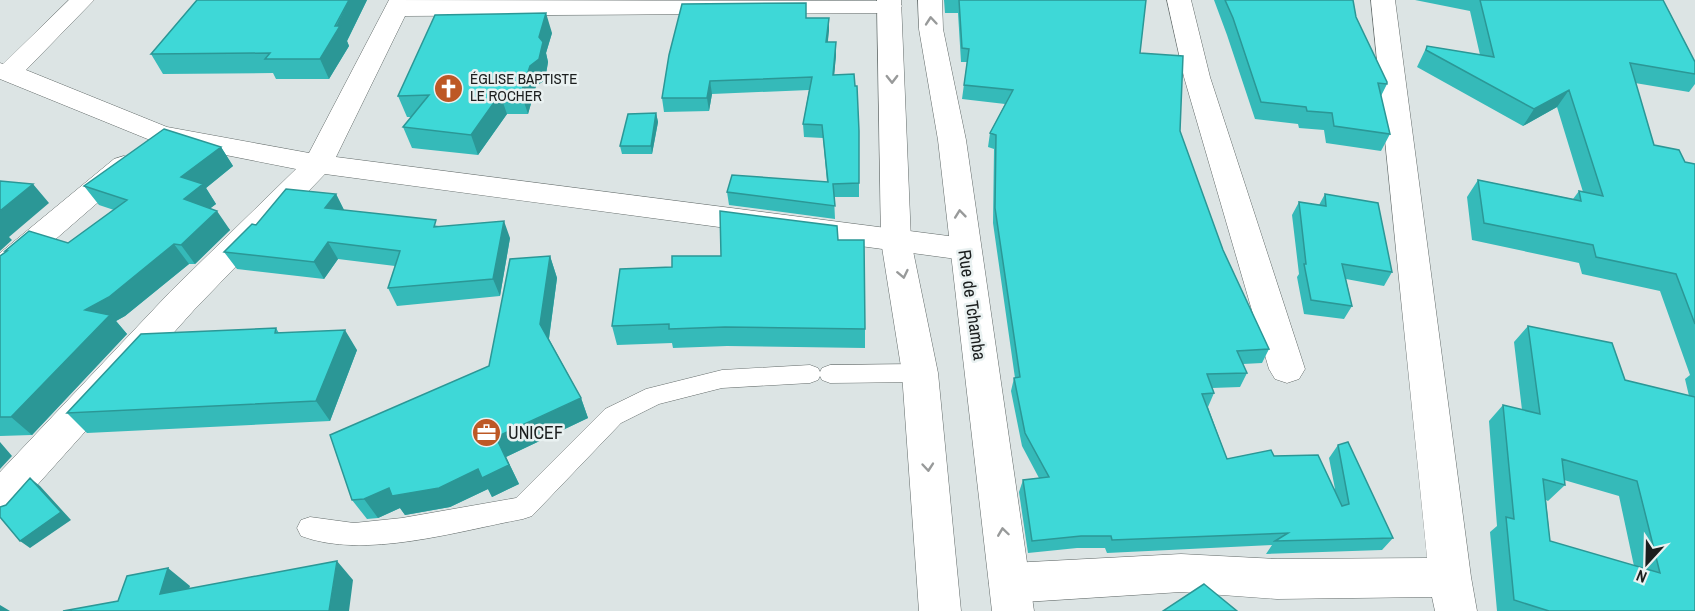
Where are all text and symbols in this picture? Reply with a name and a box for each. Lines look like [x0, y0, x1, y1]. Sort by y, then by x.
one-way arrow [925, 17, 938, 26]
place label: ÉGLISE BAPTISTE LE ROCHER [470, 68, 577, 106]
church icon: ÉGLISE BAPTISTE LE ROCHER [433, 72, 465, 104]
one-way arrow [886, 75, 898, 84]
one-way arrow [954, 209, 967, 219]
street label: Rue de Tchamba [952, 248, 993, 362]
one-way arrow [896, 268, 909, 278]
office icon: UNICEF [471, 417, 503, 449]
place label: UNICEF [508, 420, 563, 445]
one-way arrow [921, 462, 934, 471]
one-way arrow [997, 528, 1009, 537]
north arrow [1617, 533, 1677, 593]
text: N [1633, 565, 1650, 589]

